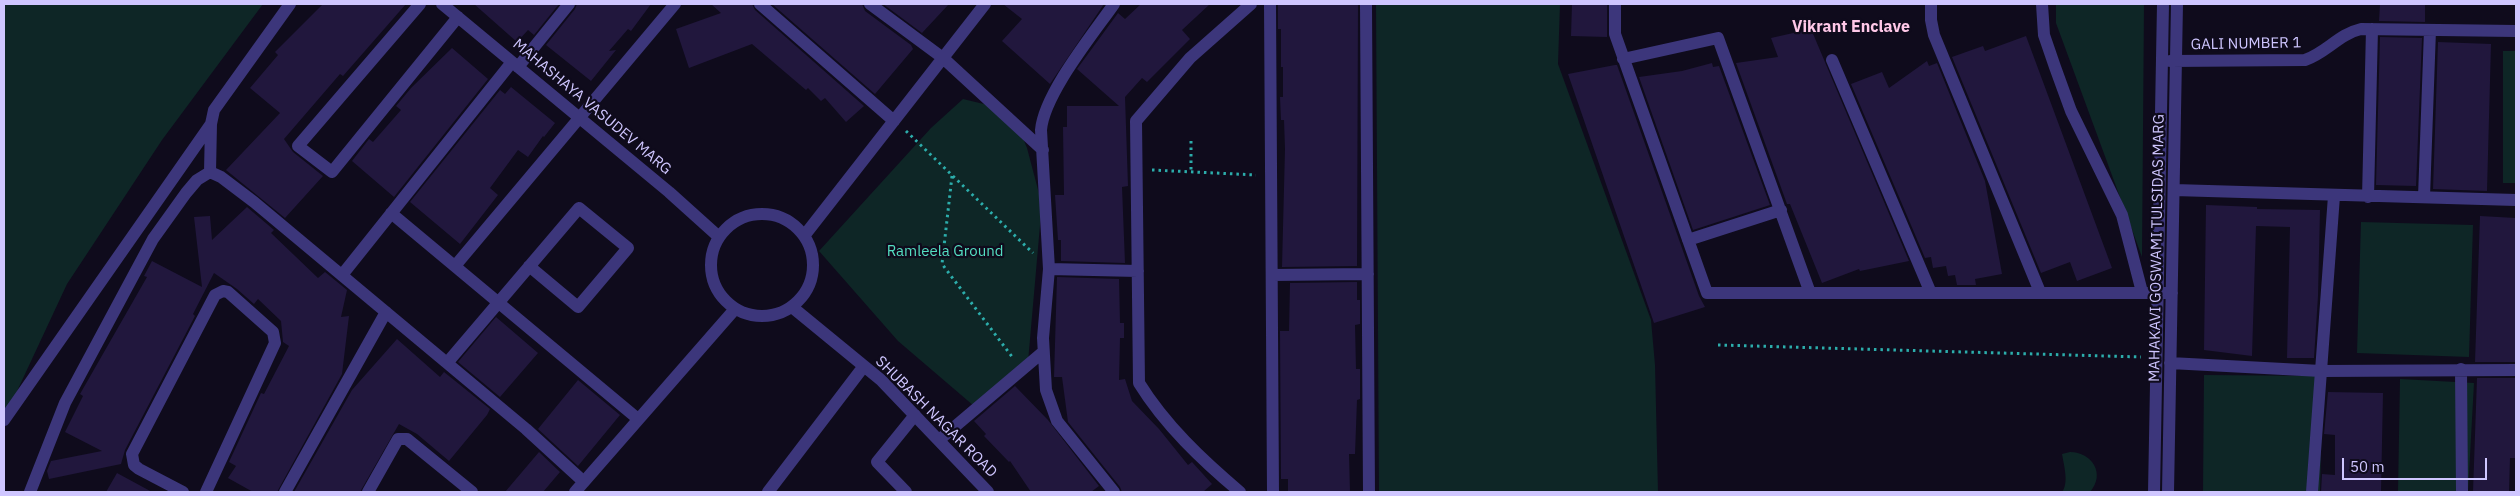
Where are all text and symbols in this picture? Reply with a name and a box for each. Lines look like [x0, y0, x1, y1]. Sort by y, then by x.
district label: Vikrant Enclave [1792, 17, 1910, 37]
street label: GALI NUMBER 1 [2190, 34, 2302, 54]
street label: MAHASHAYA VASUDEV MARG [509, 35, 675, 179]
street label: MAHAKAVI GOSWAMI TULSIDAS MARG [2146, 114, 2168, 382]
park label: Ramleela Ground [887, 243, 1003, 261]
street label: SHUBASH NAGAR ROAD [872, 353, 1000, 481]
scale bar [2345, 448, 2490, 480]
text: 50 m [2350, 457, 2385, 476]

